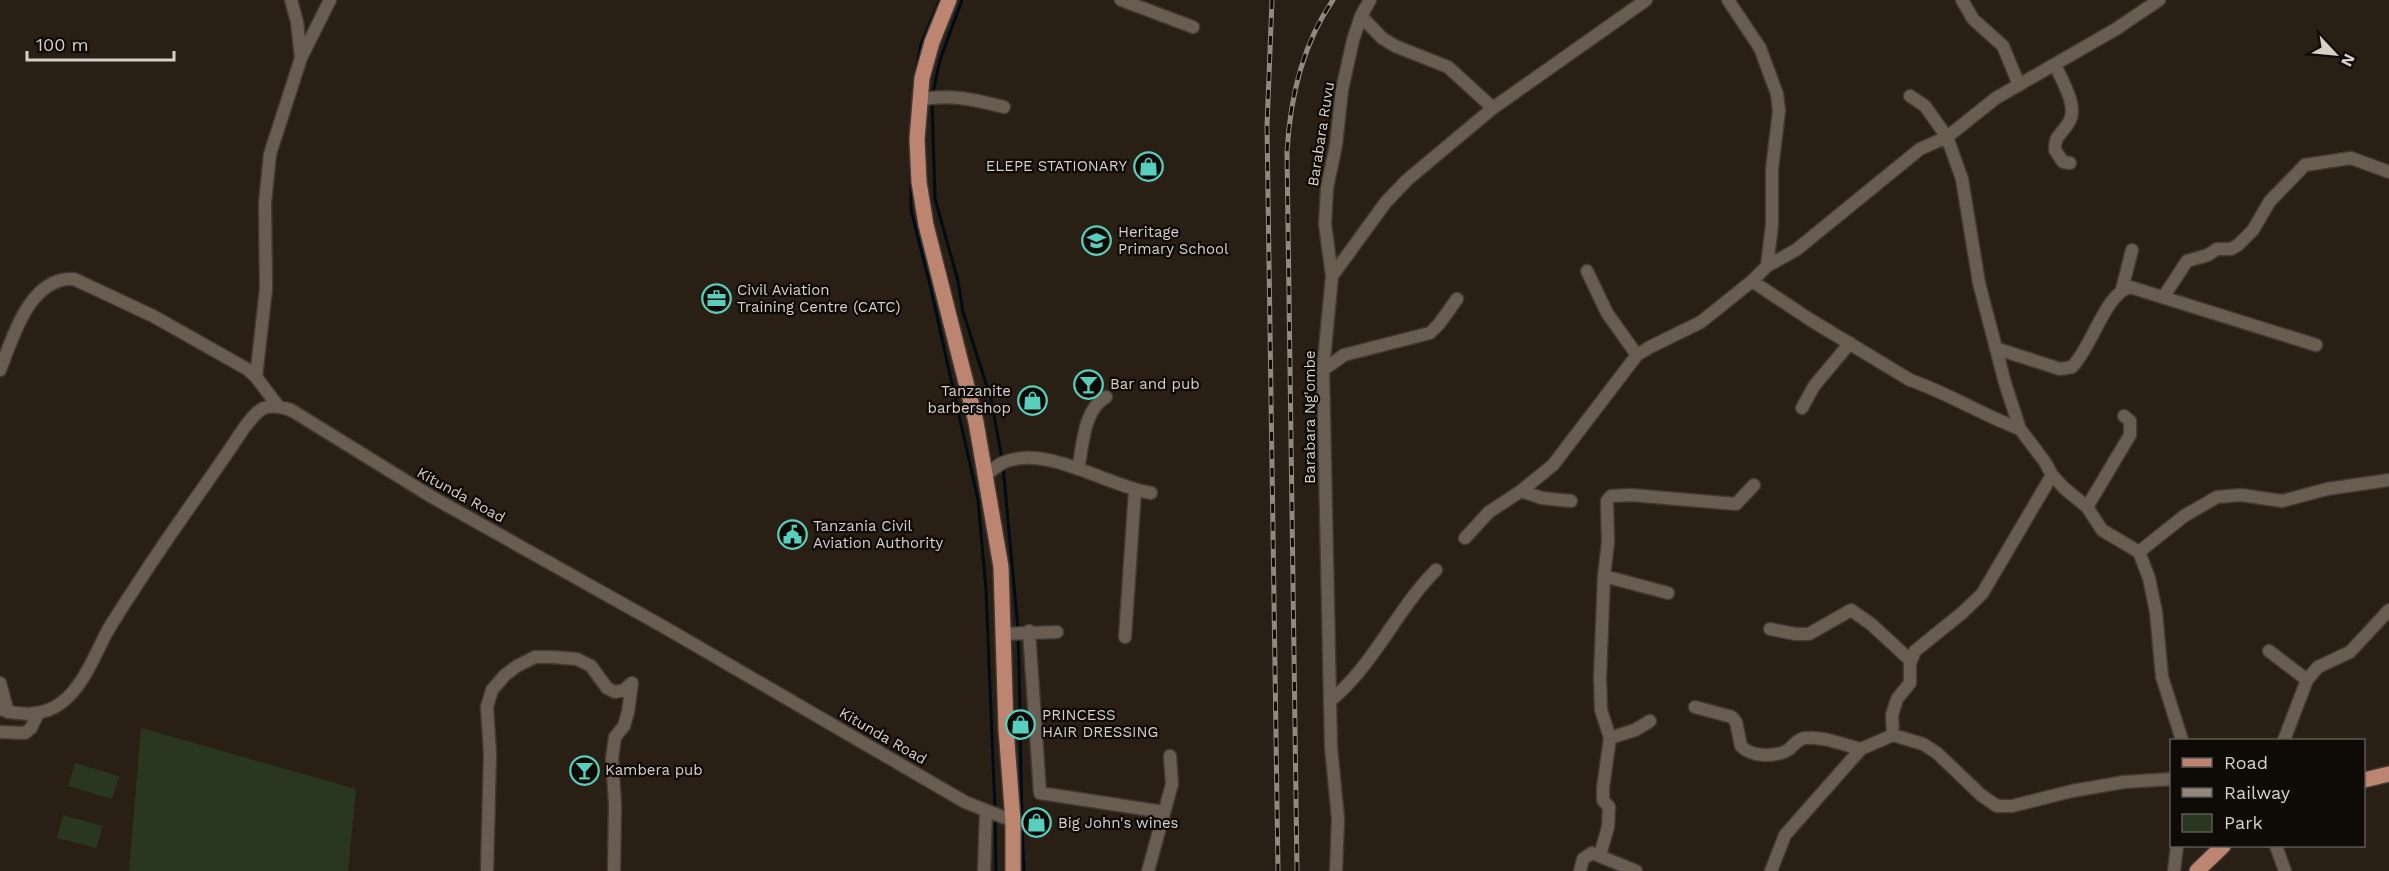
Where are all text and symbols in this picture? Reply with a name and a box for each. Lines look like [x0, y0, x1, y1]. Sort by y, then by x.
scale bar [27, 24, 174, 62]
north arrow [2305, 24, 2365, 84]
text: 100 m [36, 34, 89, 55]
text: N [2337, 51, 2359, 70]
street label: Barabara Ruvu [1304, 80, 1338, 188]
shop icon: ELEPE STATIONARY [1132, 150, 1164, 182]
place label: ELEPE STATIONARY [986, 157, 1127, 175]
place label: Heritage Primary School [1118, 223, 1229, 258]
school or university icon: Heritage Primary School [1081, 225, 1113, 257]
place label: Civil Aviation Training Centre (CATC) [737, 281, 901, 316]
office icon: Civil Aviation Training Centre (CATC) [700, 283, 732, 315]
street label: Barabara Ng'ombe [1301, 350, 1319, 484]
bar icon: Bar and pub [1073, 368, 1105, 400]
place label: Bar and pub [1110, 375, 1200, 393]
place label: Tanzanite barbershop [928, 382, 1011, 417]
shop icon: Tanzanite barbershop [1016, 384, 1048, 416]
street label: Kitunda Road [414, 463, 508, 527]
place label: Tanzania Civil Aviation Authority [813, 517, 943, 552]
public building icon: Tanzania Civil Aviation Authority [776, 519, 808, 551]
street label: Kitunda Road [836, 704, 930, 768]
place label: PRINCESS HAIR DRESSING [1042, 706, 1158, 741]
shop icon: PRINCESS HAIR DRESSING [1005, 708, 1037, 740]
legend [2170, 739, 2365, 847]
text: Road [2224, 752, 2268, 773]
bar icon: Kambera pub [568, 754, 600, 786]
place label: Kambera pub [605, 761, 703, 779]
text: Railway [2224, 782, 2291, 803]
shop icon: Big John's wines [1021, 807, 1053, 839]
text: Park [2224, 812, 2263, 833]
place label: Big John's wines [1058, 814, 1179, 832]

